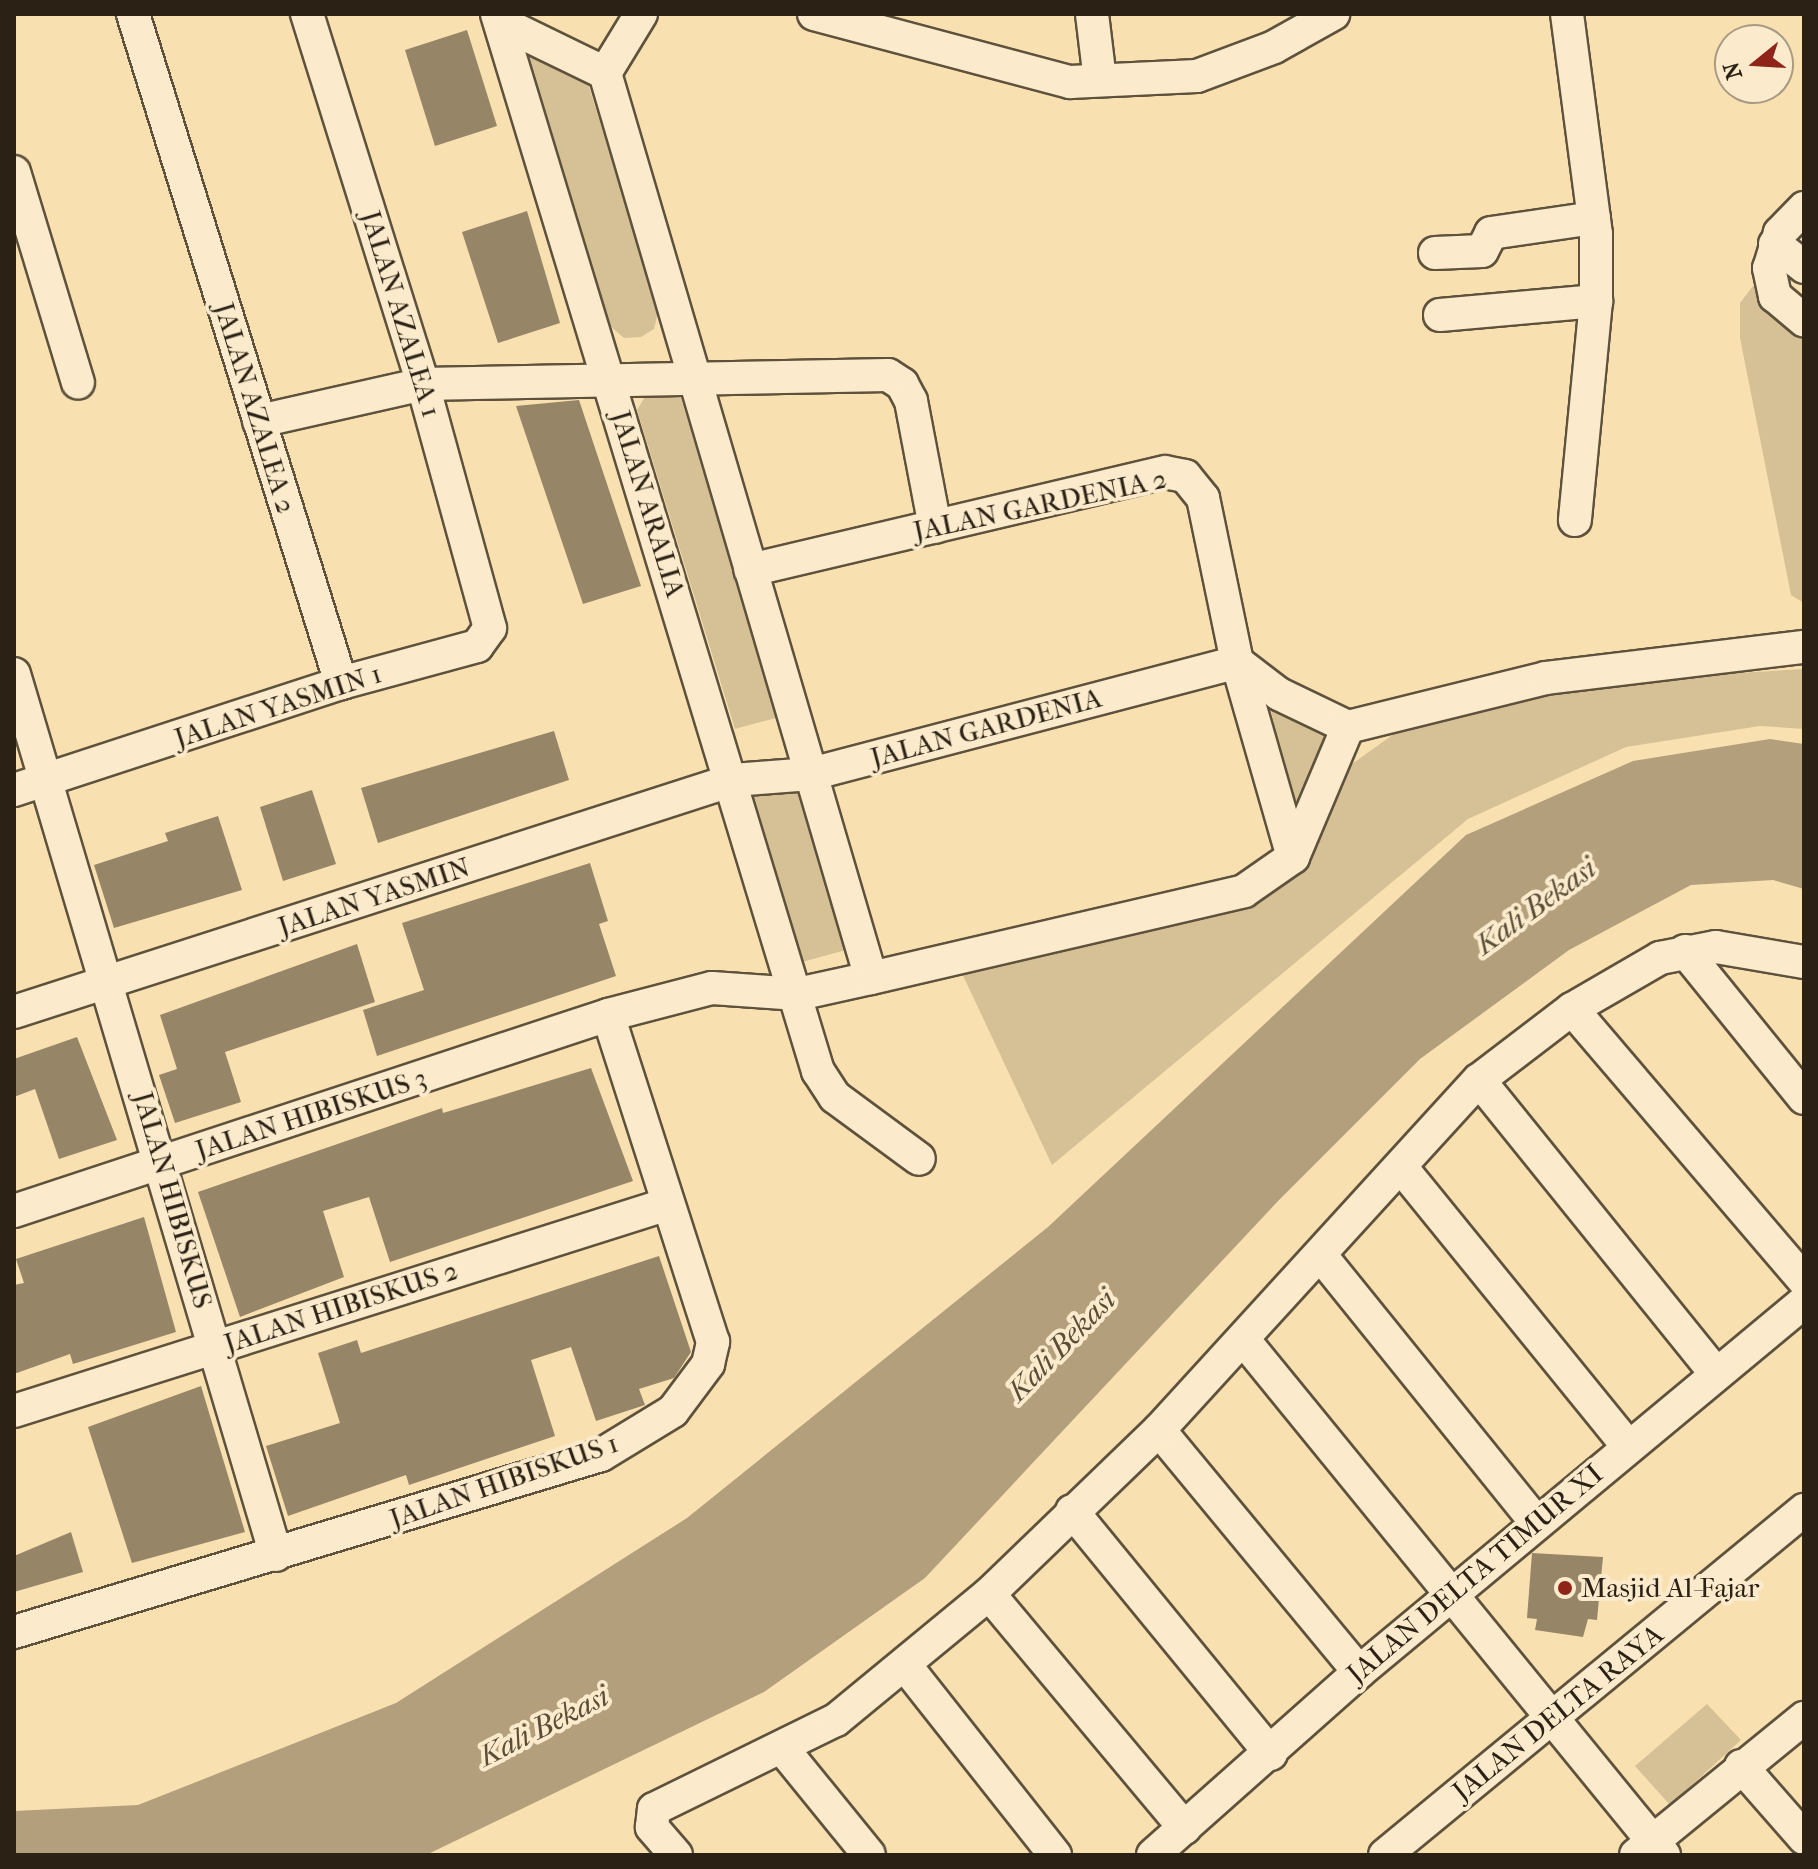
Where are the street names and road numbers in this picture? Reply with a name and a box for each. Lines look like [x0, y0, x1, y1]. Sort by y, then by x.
street label: JALAN AZALEA 1 [354, 207, 448, 421]
street label: JALAN AZALEA 2 [207, 298, 303, 518]
street label: JALAN ARALIA [604, 406, 692, 602]
street label: JALAN GARDENIA 2 [910, 462, 1170, 548]
street label: JALAN YASMIN 1 [170, 657, 386, 755]
street label: JALAN GARDENIA [867, 681, 1105, 775]
street label: JALAN YASMIN [274, 850, 474, 944]
street label: JALAN HIBISKUS 3 [191, 1061, 431, 1167]
street label: JALAN HIBISKUS [126, 1088, 220, 1312]
street label: JALAN HIBISKUS 2 [220, 1253, 462, 1361]
street label: JALAN HIBISKUS 1 [385, 1426, 623, 1536]
street label: JALAN DELTA TIMUR XI [1340, 1457, 1610, 1691]
street label: JALAN DELTA RAYA [1446, 1618, 1670, 1808]

